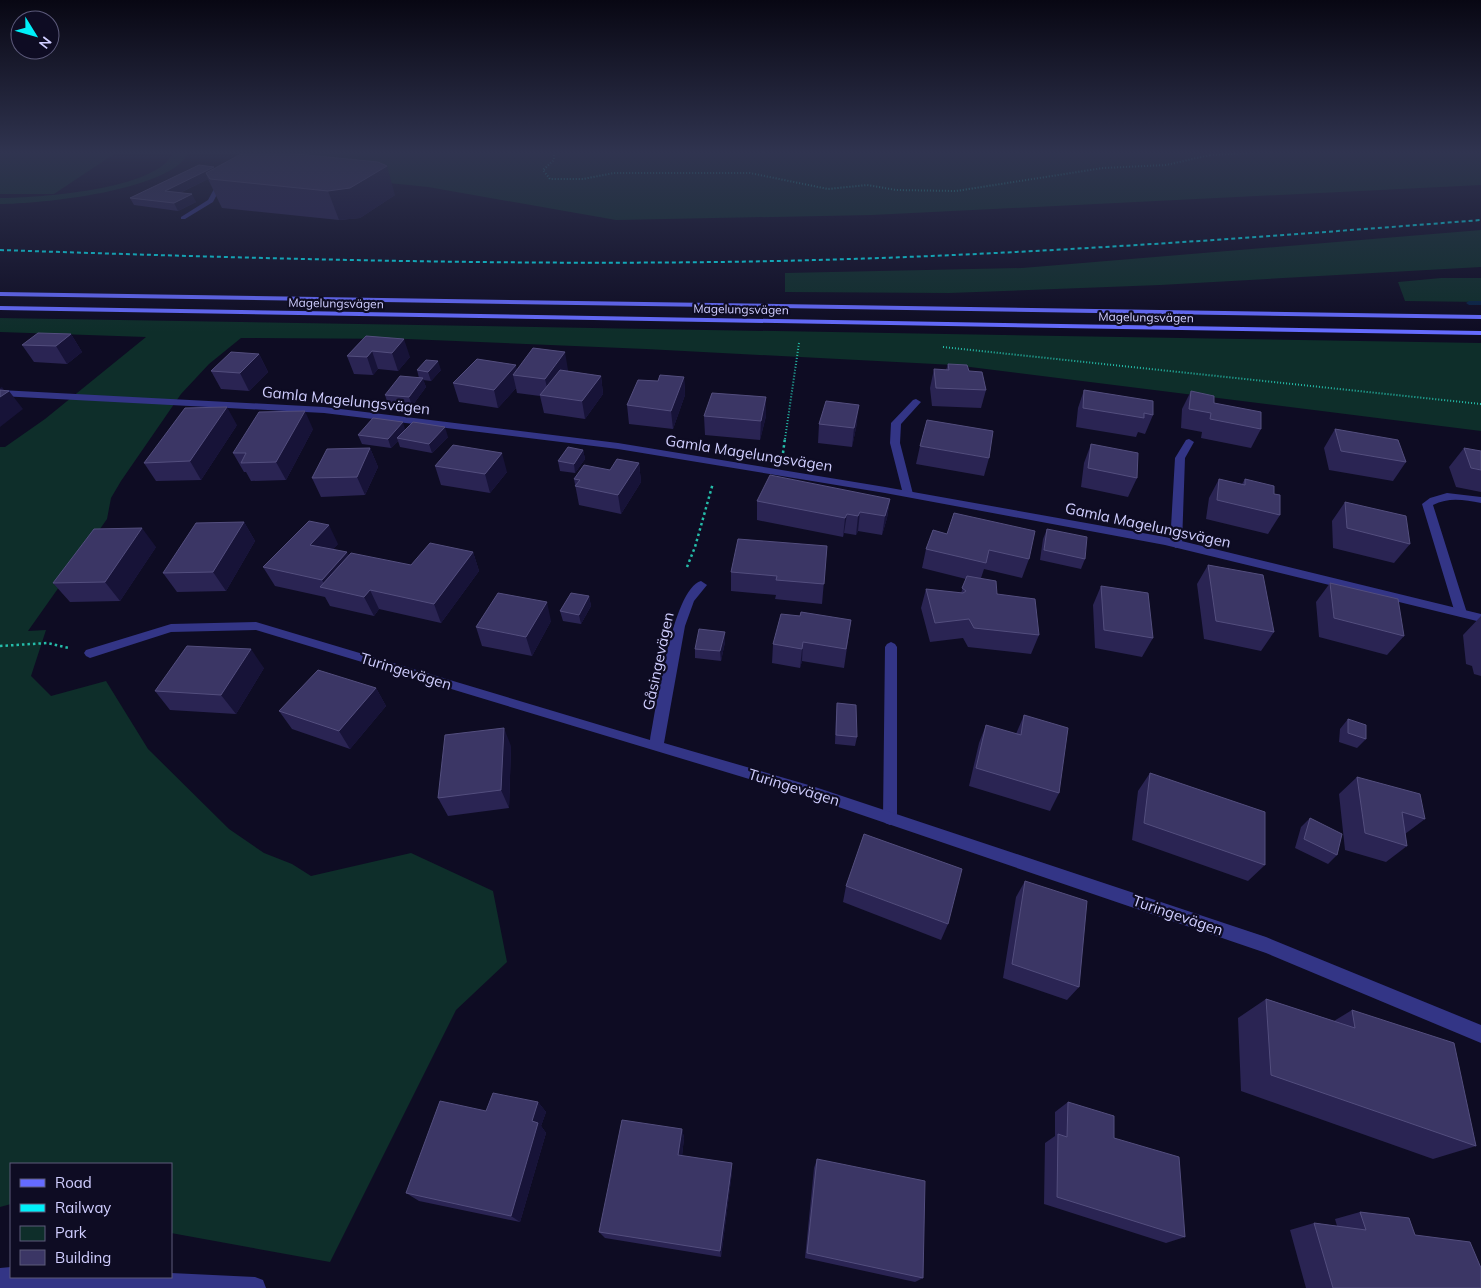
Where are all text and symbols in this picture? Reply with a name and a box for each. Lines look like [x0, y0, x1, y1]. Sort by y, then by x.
north arrow [10, 10, 60, 60]
text: N [35, 33, 56, 52]
street label: Magelungsvägen [288, 295, 384, 311]
street label: Magelungsvägen [693, 301, 789, 317]
street label: Magelungsvägen [1098, 309, 1194, 325]
street label: Gamla Magelungsvägen [261, 382, 431, 418]
street label: Gamla Magelungsvägen [664, 430, 834, 476]
street label: Gamla Magelungsvägen [1063, 498, 1233, 552]
street label: Gåsingevägen [638, 610, 678, 712]
street label: Turingevägen [358, 648, 454, 694]
street label: Turingevägen [746, 764, 842, 810]
street label: Turingevägen [1130, 891, 1226, 939]
legend [10, 1163, 172, 1278]
text: Road [55, 1173, 92, 1192]
text: Railway [55, 1198, 111, 1217]
text: Park [55, 1223, 87, 1242]
text: Building [55, 1248, 111, 1267]

